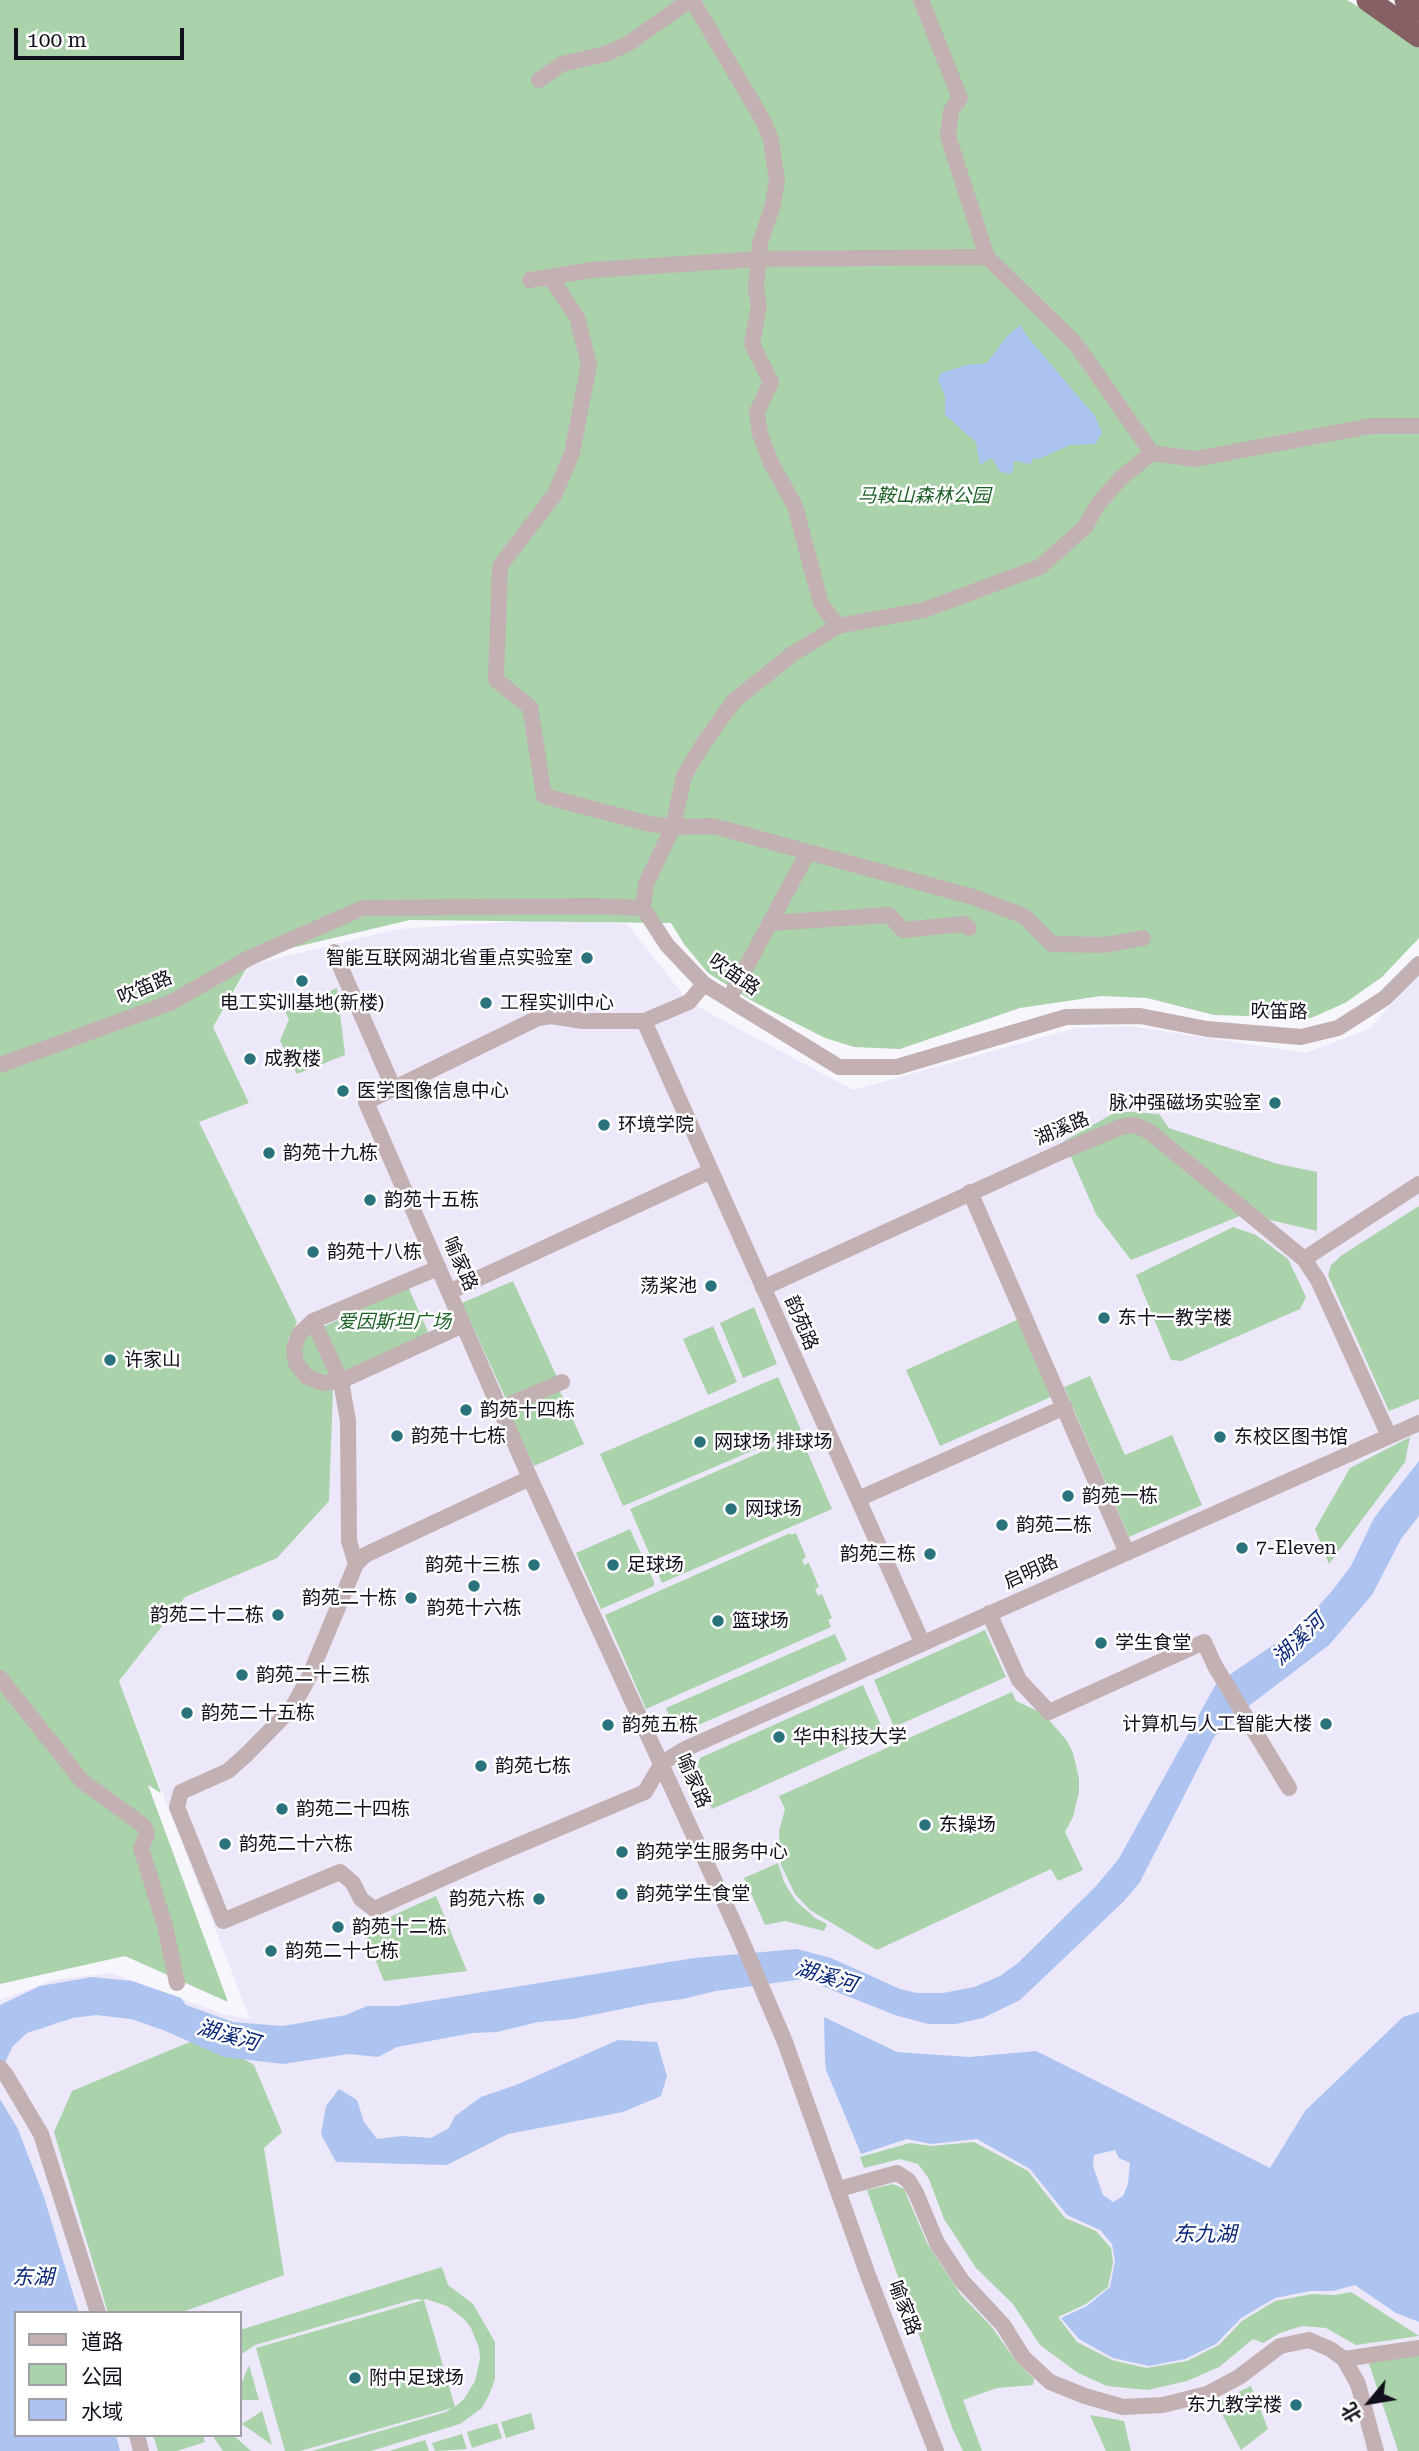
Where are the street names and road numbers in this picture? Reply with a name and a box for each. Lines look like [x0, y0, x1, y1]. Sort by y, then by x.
street label: 吹笛路 [704, 949, 764, 1001]
street label: 吹笛路 [114, 966, 176, 1010]
street label: 吹笛路 [1250, 1000, 1308, 1024]
street label: 湖溪路 [1031, 1107, 1093, 1151]
street label: 喻家路 [438, 1233, 482, 1295]
street label: 韵苑路 [779, 1292, 823, 1354]
street label: 启明路 [1000, 1550, 1062, 1594]
street label: 喻家路 [671, 1750, 715, 1812]
street label: 喻家路 [883, 2277, 925, 2339]

